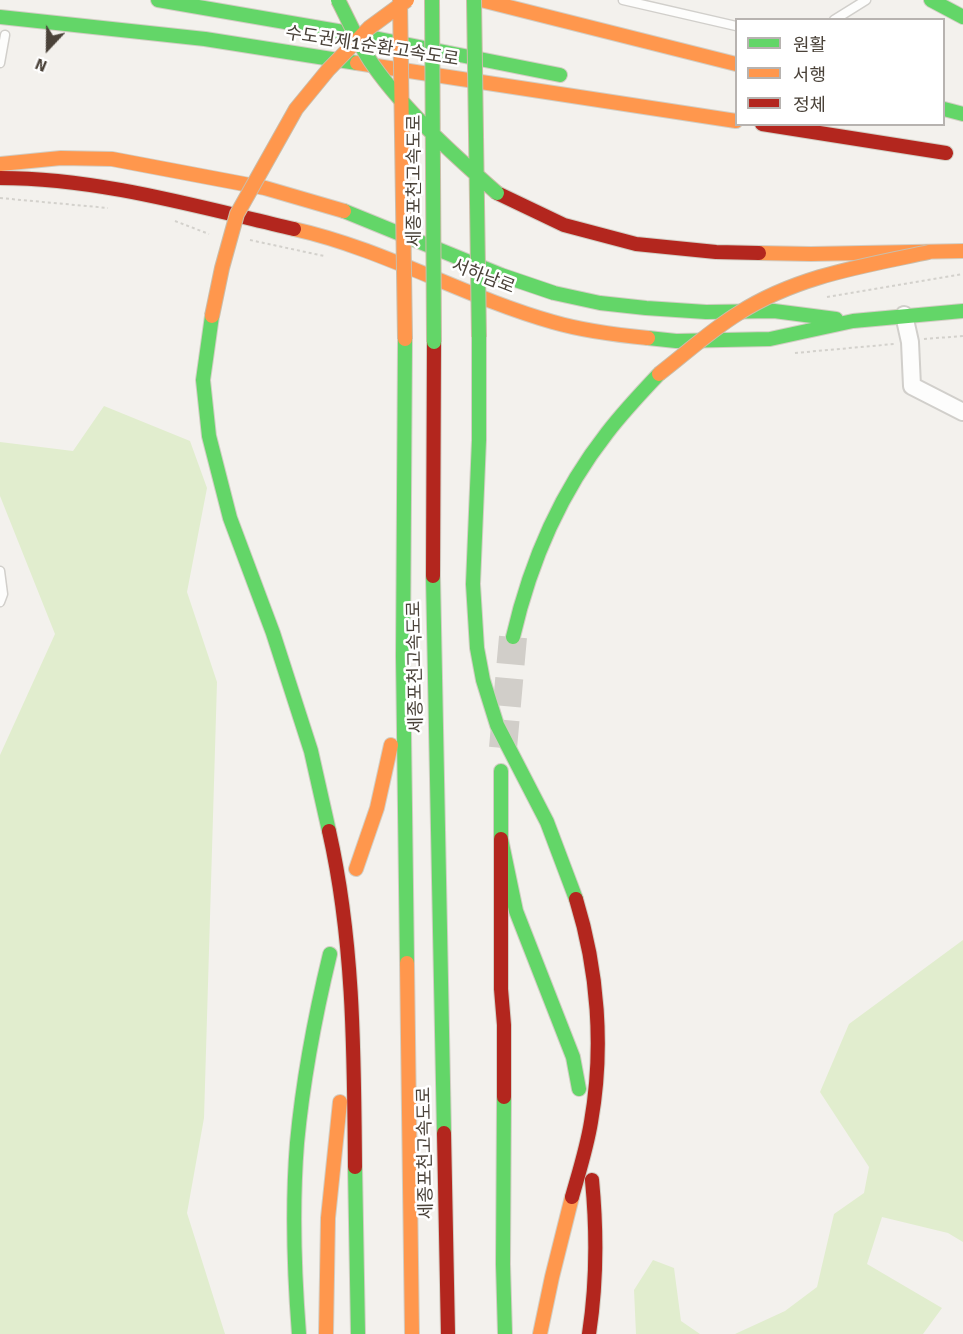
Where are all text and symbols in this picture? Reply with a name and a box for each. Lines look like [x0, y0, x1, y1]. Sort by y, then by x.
north arrow [18, 18, 78, 78]
legend [735, 18, 945, 126]
street label: 수도권제1순환고속도로 [284, 23, 460, 71]
text: 원활 [793, 34, 826, 56]
text: N [32, 53, 50, 76]
text: 서행 [793, 64, 826, 86]
text: 정체 [793, 94, 826, 116]
street label: 세종포천고속도로 [404, 115, 426, 247]
street label: 서하남로 [448, 255, 518, 299]
street label: 세종포천고속도로 [404, 601, 428, 733]
street label: 세종포천고속도로 [414, 1087, 438, 1219]

